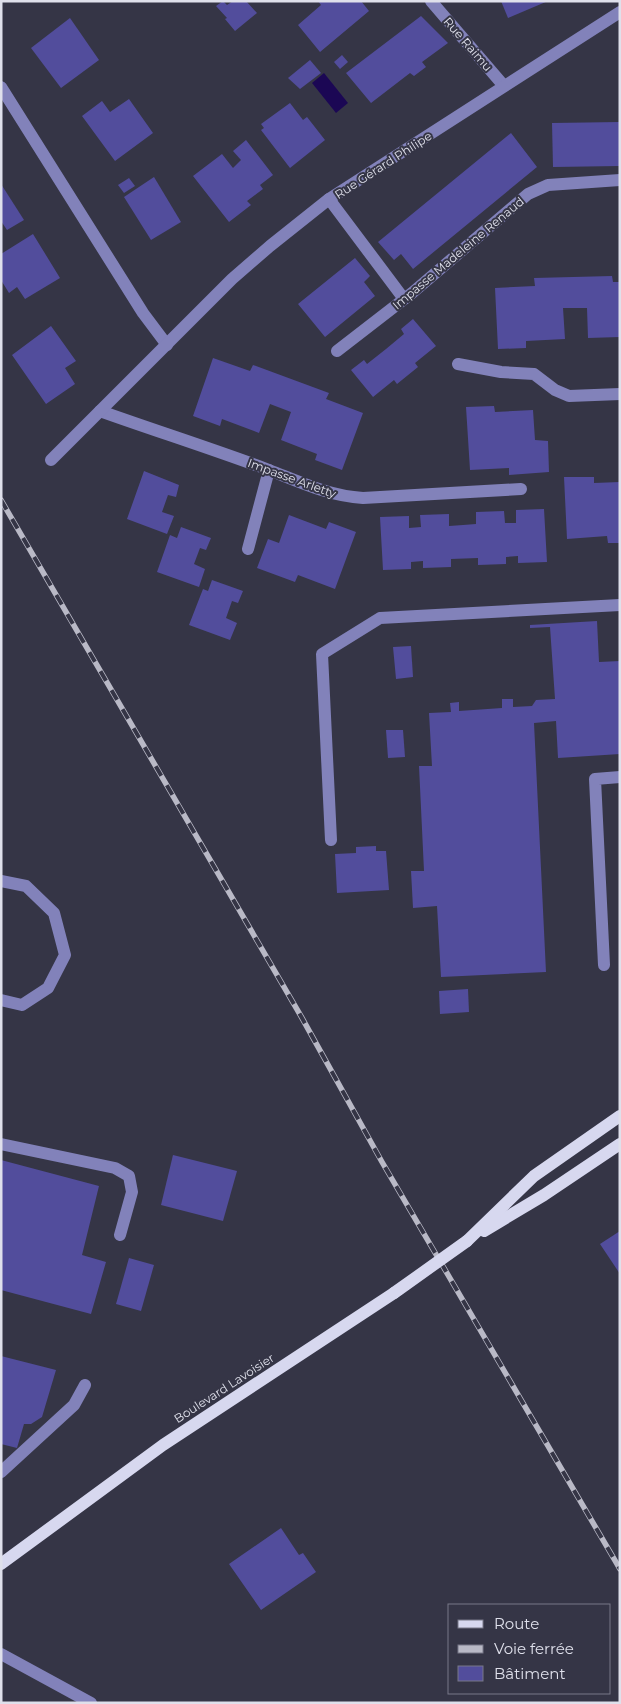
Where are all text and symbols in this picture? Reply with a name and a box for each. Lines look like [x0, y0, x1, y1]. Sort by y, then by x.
street label: Rue Raimu [440, 14, 496, 74]
street label: Rue Gérard Philipe [332, 128, 434, 202]
street label: Impasse Madeleine Renaud [389, 194, 527, 312]
street label: Impasse Arletty [246, 455, 339, 501]
street label: Boulevard Lavoisier [171, 1350, 277, 1426]
legend [448, 1604, 611, 1694]
text: Route [494, 1614, 539, 1633]
text: Voie ferrée [494, 1639, 574, 1658]
text: Bâtiment [494, 1664, 566, 1683]

